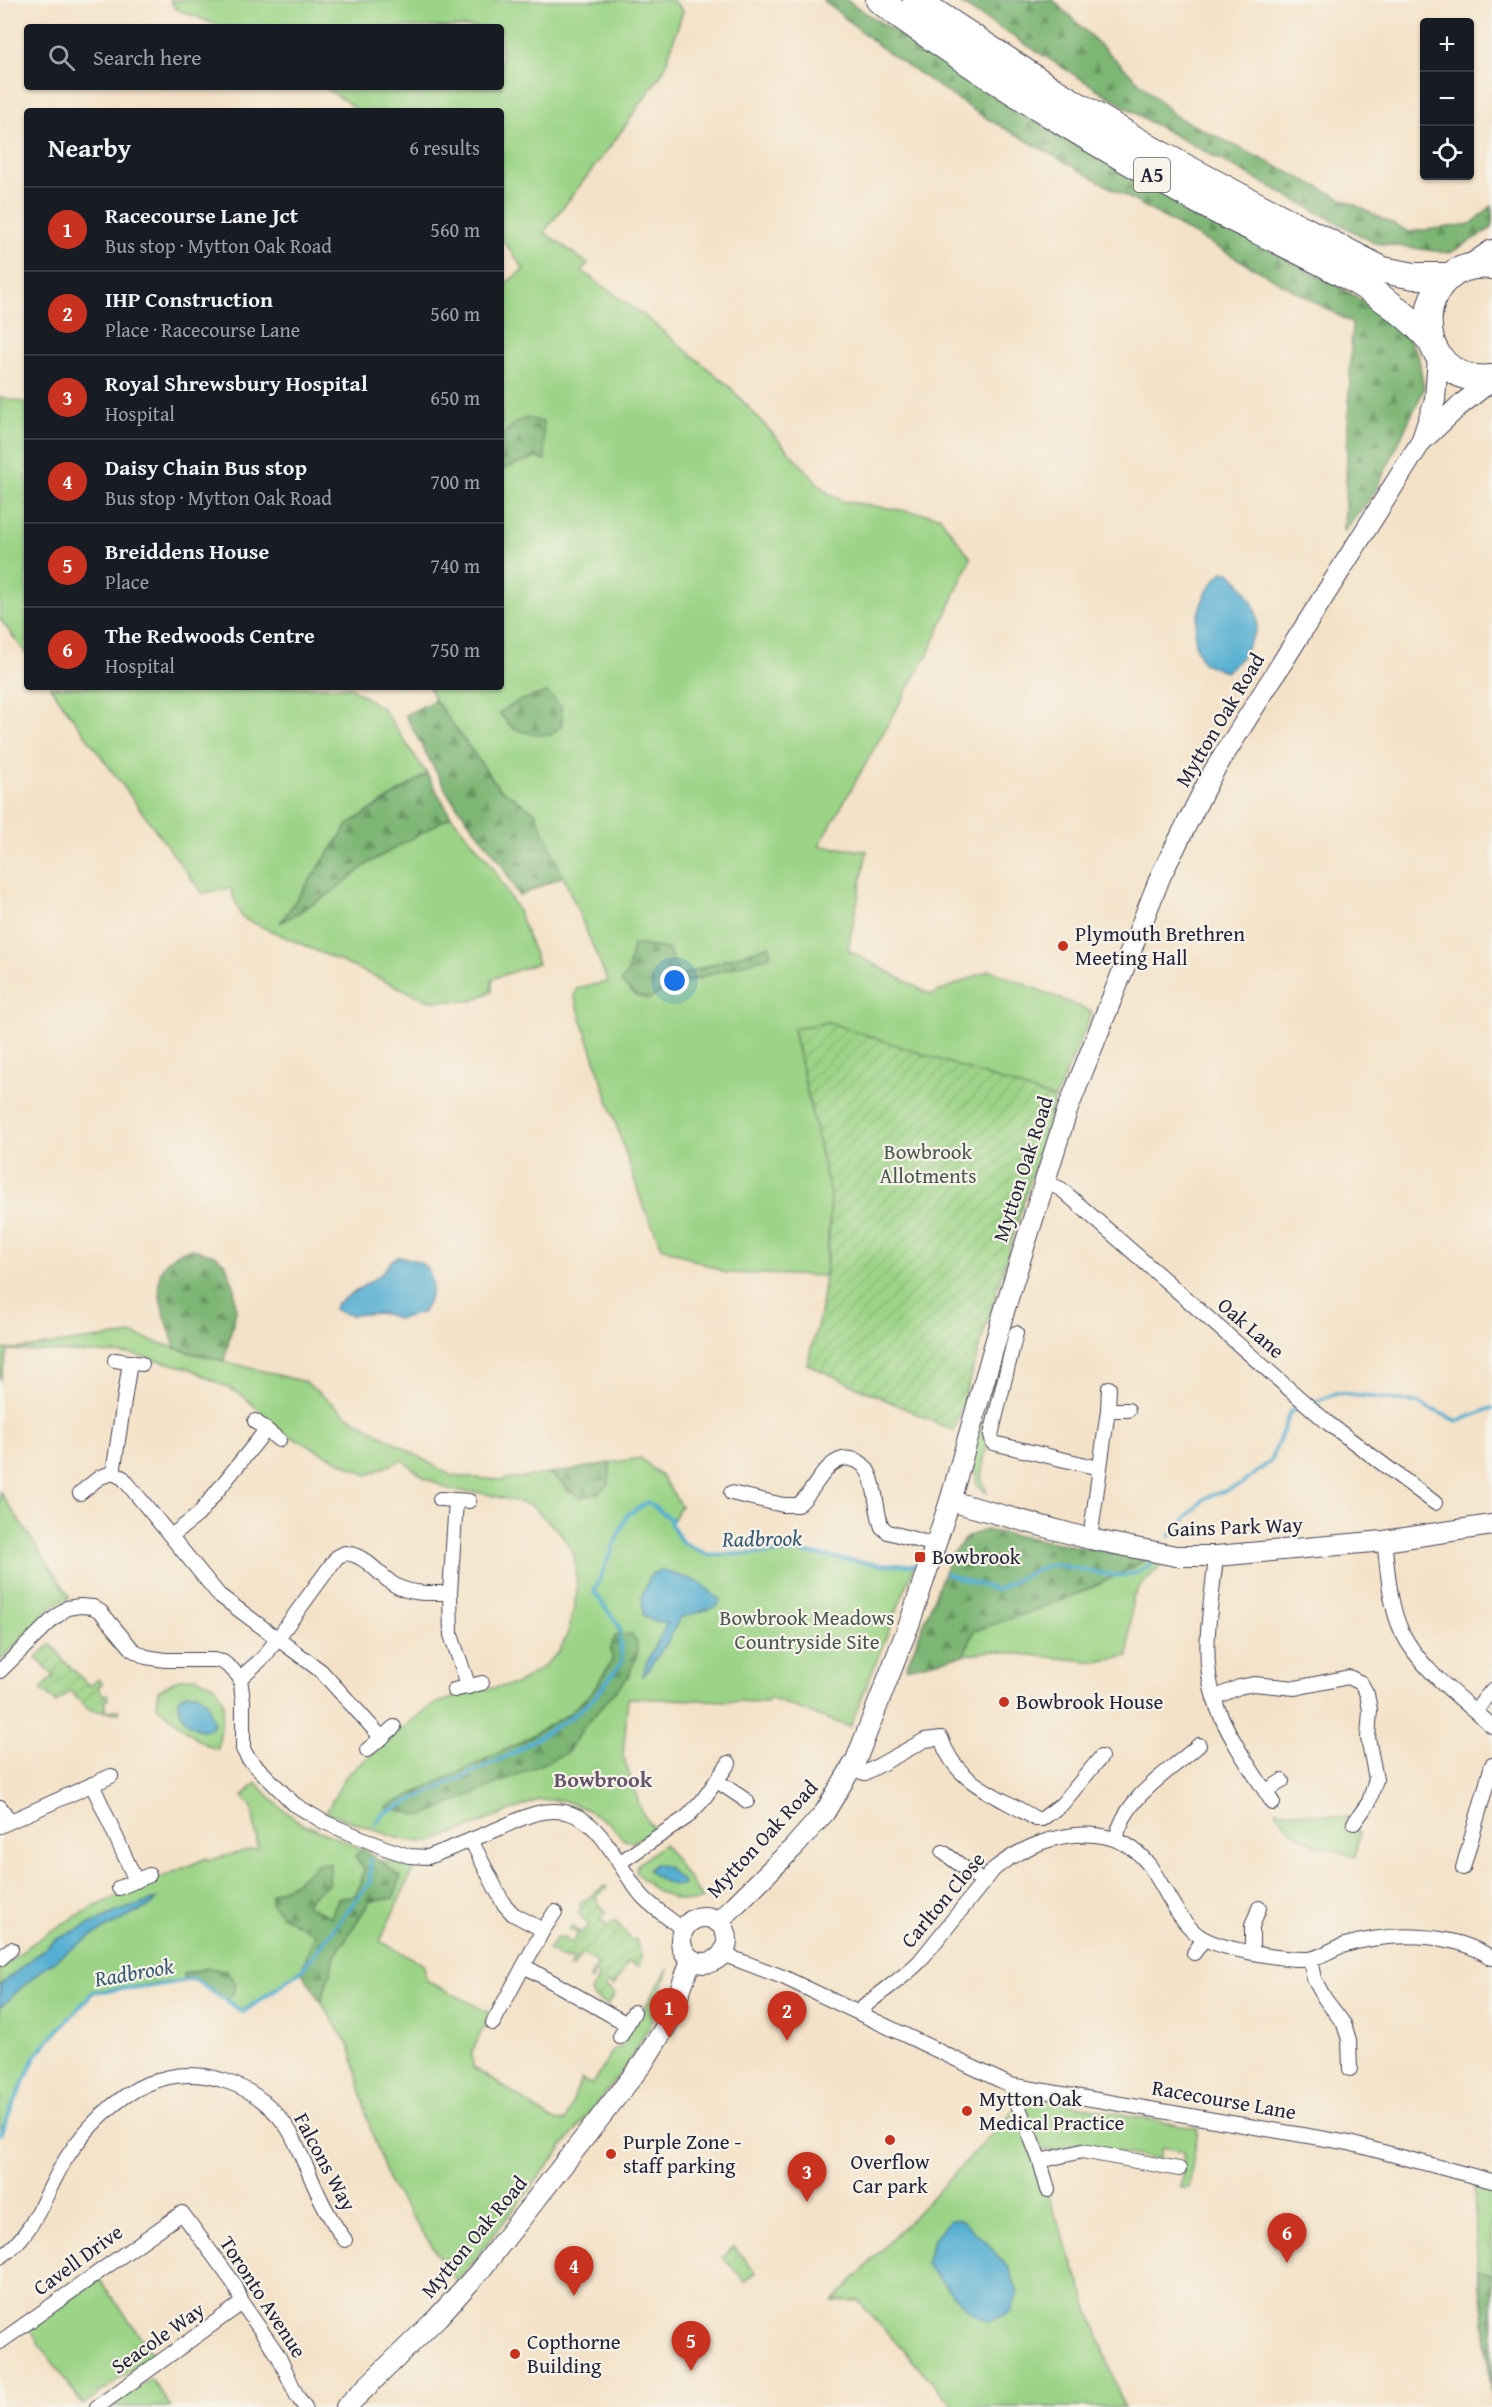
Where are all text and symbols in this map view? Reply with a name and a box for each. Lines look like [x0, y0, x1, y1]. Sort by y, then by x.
map controls [1420, 18, 1474, 180]
button: + [1420, 18, 1474, 72]
search box [24, 24, 504, 90]
icon: search [45, 41, 78, 74]
text: Search here [93, 41, 202, 73]
button: − [1420, 72, 1474, 126]
button: locate [1420, 126, 1474, 180]
text: Nearby [48, 128, 131, 167]
text: 6 results [409, 133, 480, 162]
road number: A5 [1134, 158, 1170, 192]
text: Racecourse Lane Jct [105, 199, 298, 231]
text: 1 [62, 215, 73, 244]
text: 560 m [430, 215, 480, 244]
text: Bus stop · Mytton Oak Road [105, 231, 332, 260]
text: IHP Construction [105, 283, 273, 315]
text: 2 [62, 299, 73, 328]
text: 560 m [430, 299, 480, 328]
text: Place · Racecourse Lane [105, 315, 300, 344]
text: Royal Shrewsbury Hospital [105, 367, 368, 399]
text: 3 [62, 383, 73, 412]
text: 650 m [430, 383, 480, 412]
text: Hospital [105, 399, 175, 428]
text: Daisy Chain Bus stop [105, 451, 307, 483]
text: 4 [62, 467, 73, 496]
text: 700 m [430, 467, 480, 496]
text: Bus stop · Mytton Oak Road [105, 483, 332, 512]
text: Breiddens House [105, 535, 269, 567]
text: 5 [62, 551, 73, 580]
text: 740 m [430, 551, 480, 580]
text: Place [105, 567, 149, 596]
text: The Redwoods Centre [105, 619, 315, 651]
text: 6 [62, 635, 73, 664]
text: 750 m [430, 635, 480, 664]
street label: Mytton Oak Road [1167, 646, 1272, 793]
text: Hospital [105, 651, 175, 680]
place label: Plymouth Brethren Meeting Hall [1075, 918, 1245, 973]
marker: Plymouth Brethren Meeting Hall [1056, 939, 1070, 953]
your location [660, 966, 689, 995]
street label: Mytton Oak Road [984, 1091, 1061, 1246]
park label: Bowbrook Allotments [879, 1136, 977, 1191]
street label: Oak Lane [1211, 1290, 1292, 1366]
street label: Gains Park Way [1167, 1509, 1304, 1544]
water label: Radbrook [721, 1521, 803, 1555]
place label: Bowbrook [932, 1541, 1021, 1572]
marker: Bowbrook [913, 1550, 927, 1564]
park label: Bowbrook Meadows Countryside Site [720, 1602, 894, 1657]
place label: Bowbrook House [1016, 1686, 1163, 1717]
marker: Bowbrook House [997, 1695, 1011, 1709]
district label: Bowbrook [554, 1763, 653, 1795]
street label: Mytton Oak Road [699, 1772, 825, 1905]
street label: Carlton Close [893, 1845, 992, 1954]
water label: Radbrook [91, 1949, 177, 1995]
pin: 1 [650, 1988, 688, 2038]
pin: 2 [768, 1992, 806, 2041]
street label: Racecourse Lane [1150, 2072, 1299, 2127]
place label: Mytton Oak Medical Practice [979, 2083, 1125, 2138]
marker: Mytton Oak Medical Practice [960, 2104, 974, 2118]
street label: Falcons Way [287, 2107, 365, 2217]
place label: Purple Zone - staff parking [623, 2126, 741, 2181]
marker: Overflow Car park [883, 2133, 897, 2147]
place label: Overflow Car park [850, 2146, 930, 2201]
marker: Purple Zone - staff parking [604, 2147, 618, 2161]
pin: 3 [788, 2152, 826, 2202]
street label: Mytton Oak Road [413, 2168, 535, 2305]
pin: 6 [1268, 2214, 1306, 2263]
street label: Cavell Drive [26, 2216, 129, 2303]
street label: Toronto Avenue [212, 2230, 315, 2364]
pin: 4 [554, 2246, 594, 2296]
street label: Seacole Way [105, 2294, 211, 2381]
pin: 5 [672, 2322, 710, 2371]
place label: Copthorne Building [527, 2326, 621, 2381]
marker: Copthorne Building [508, 2347, 522, 2361]

